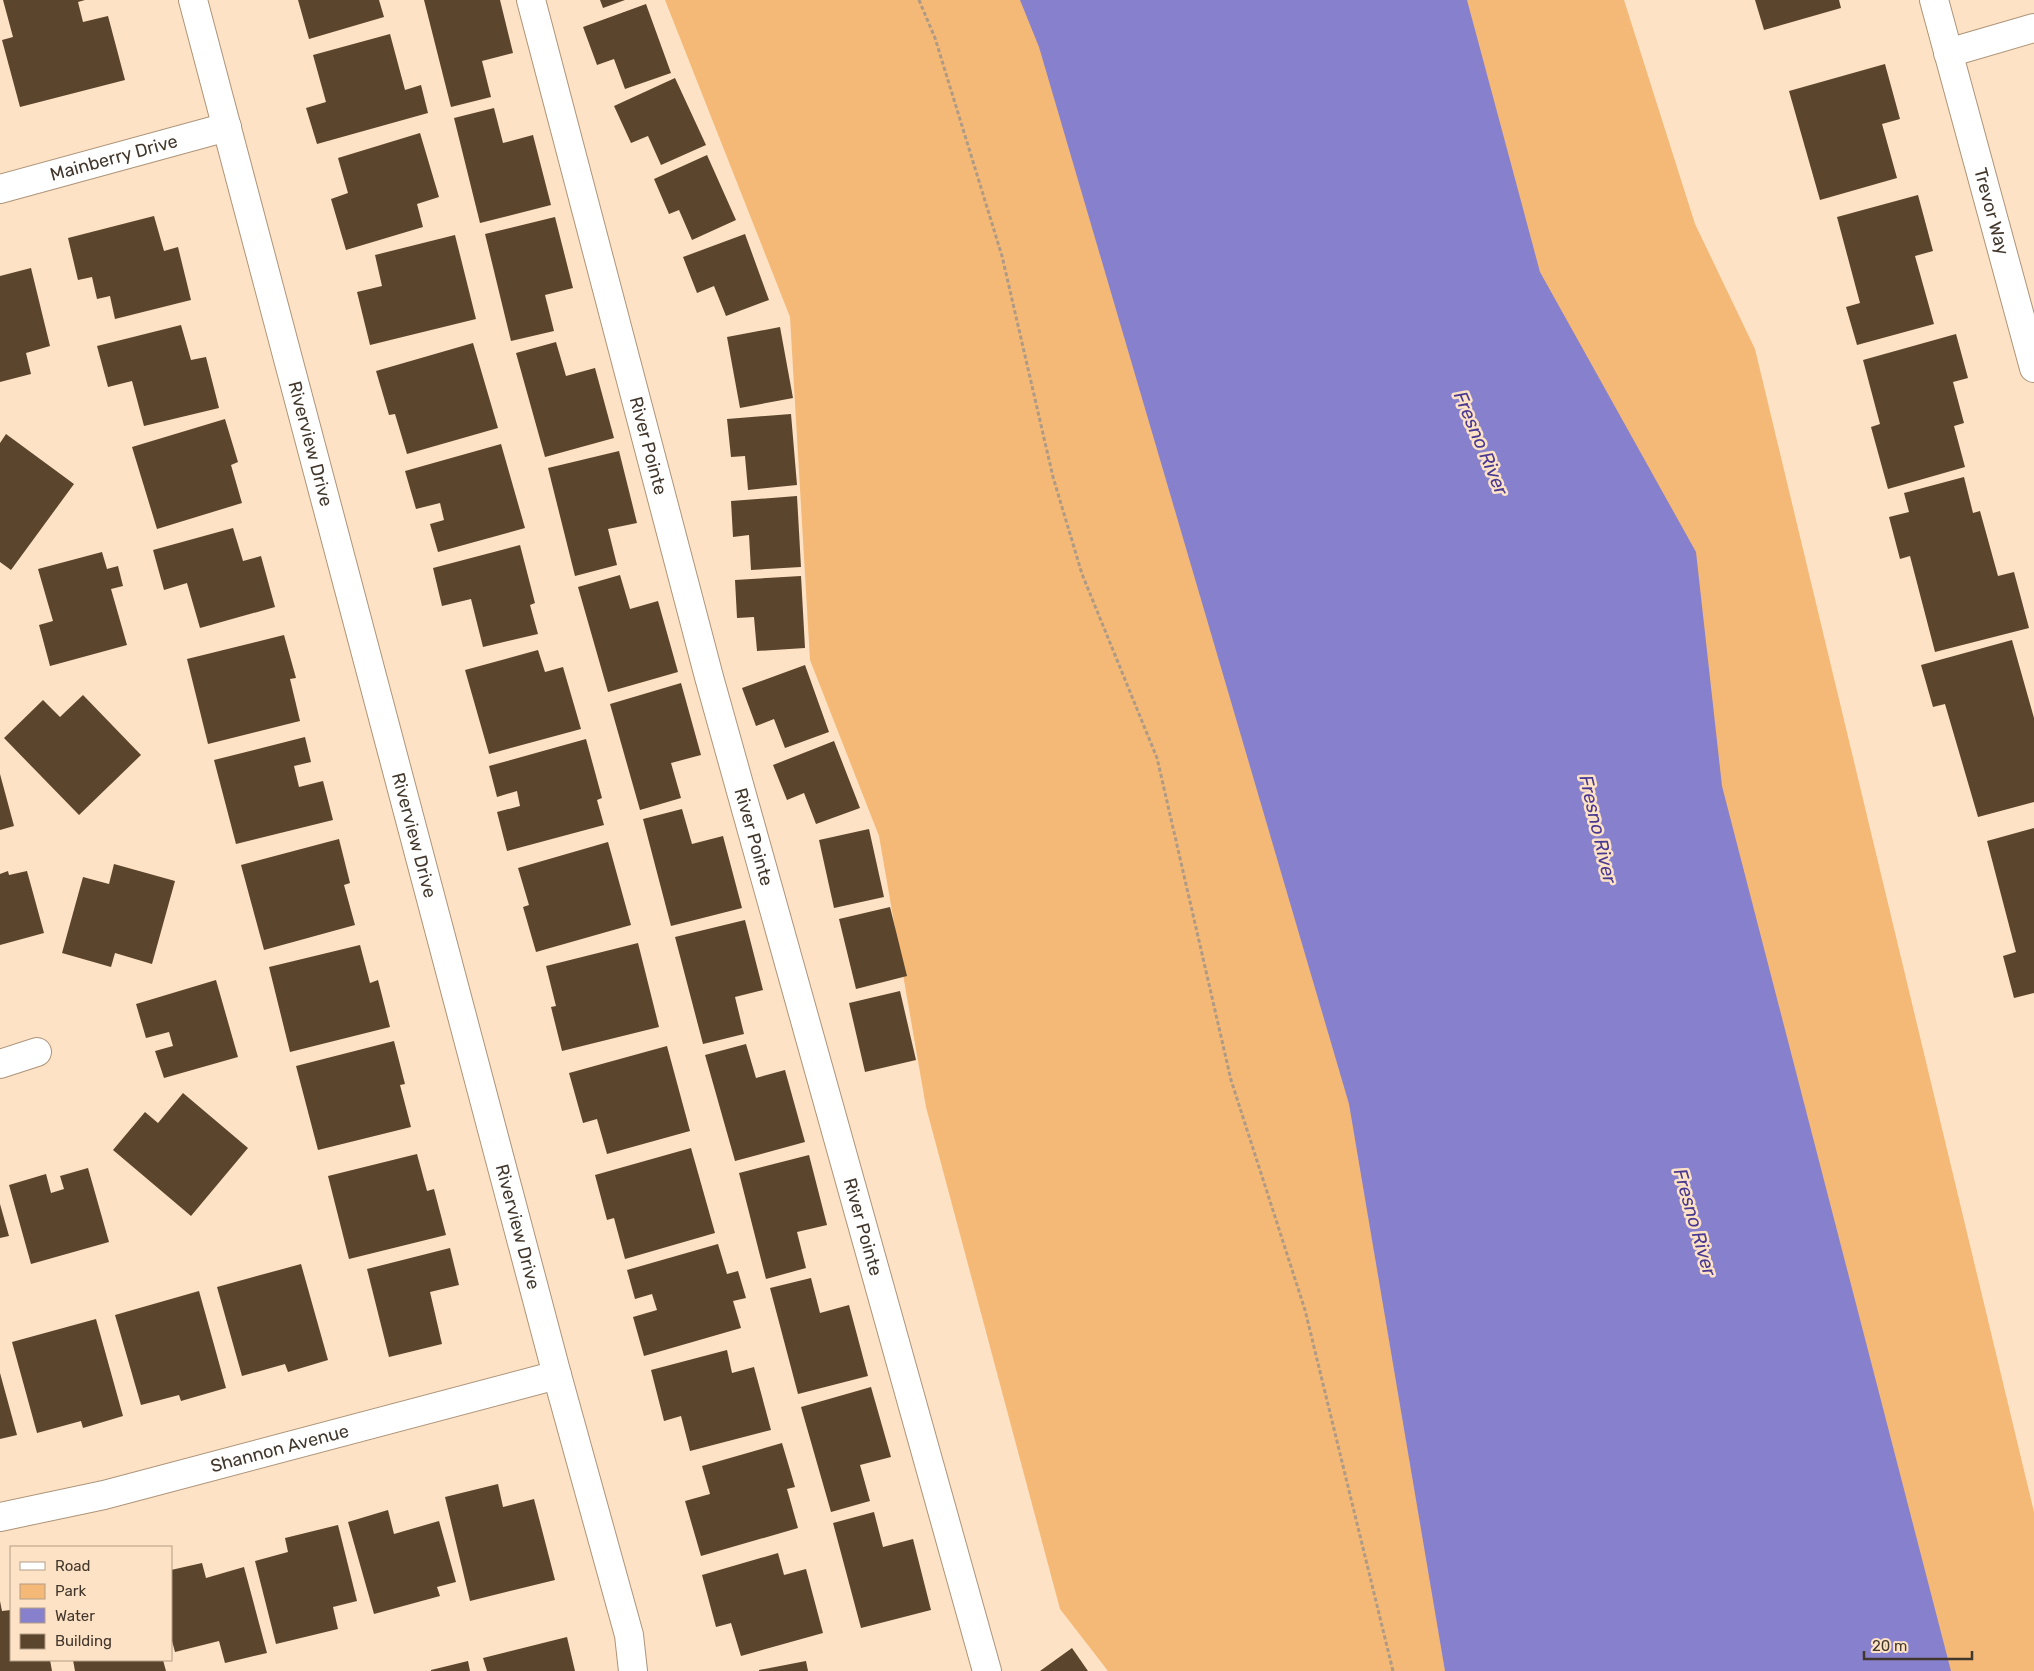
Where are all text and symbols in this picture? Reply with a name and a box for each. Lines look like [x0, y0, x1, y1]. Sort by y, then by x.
street label: Mainberry Drive [48, 130, 180, 186]
street label: Trevor Way [1969, 165, 2014, 258]
street label: Riverview Drive [283, 379, 338, 509]
water label: Fresno River [1449, 388, 1513, 499]
street label: River Pointe [625, 394, 672, 497]
street label: Riverview Drive [387, 770, 441, 900]
water label: Fresno River [1574, 773, 1622, 886]
street label: River Pointe [730, 785, 778, 888]
street label: Riverview Drive [491, 1162, 545, 1292]
water label: Fresno River [1669, 1166, 1721, 1279]
street label: River Pointe [839, 1175, 887, 1278]
street label: Shannon Avenue [208, 1420, 351, 1477]
legend [10, 1546, 172, 1661]
text: Road [55, 1557, 91, 1575]
text: Park [55, 1582, 86, 1600]
text: Water [55, 1607, 95, 1625]
scale bar [1864, 1628, 1972, 1660]
text: Building [55, 1632, 112, 1650]
text: 20 m [1872, 1637, 1907, 1655]

